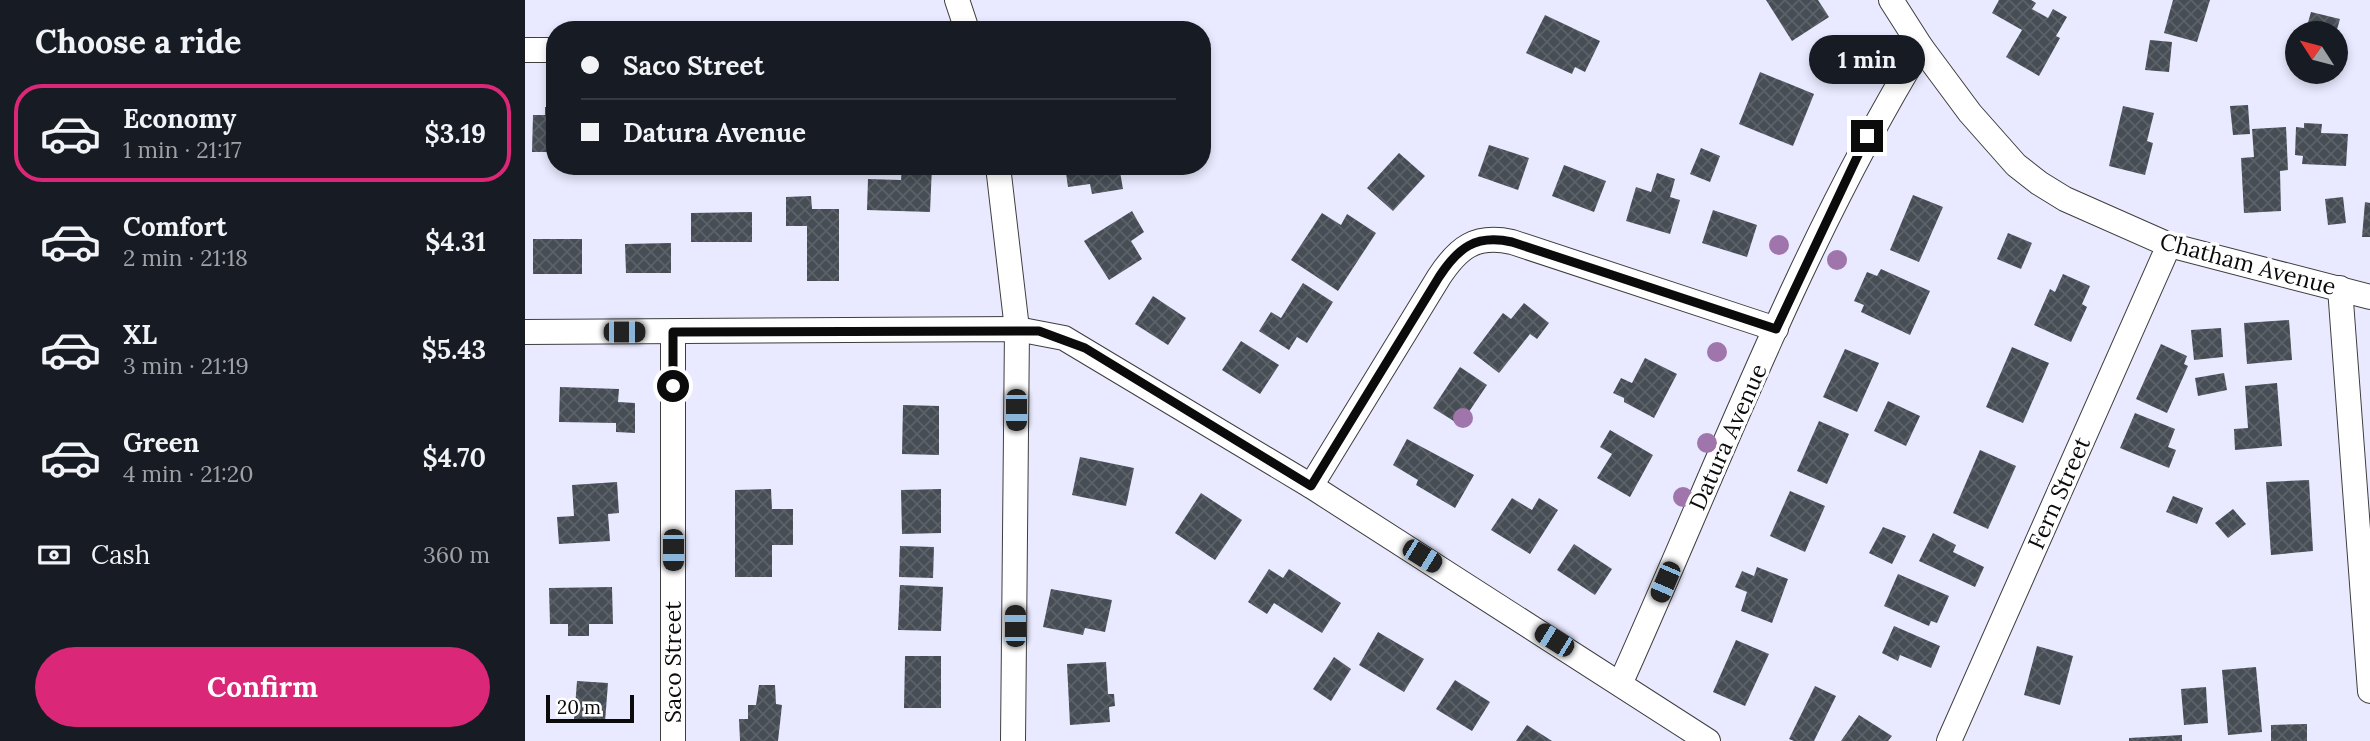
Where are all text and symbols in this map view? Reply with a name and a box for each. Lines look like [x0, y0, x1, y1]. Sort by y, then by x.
text: Choose a ride [35, 21, 242, 62]
north arrow [2285, 21, 2349, 84]
map controls [2285, 21, 2348, 84]
callout: 1 min [1809, 34, 1925, 83]
text: 1 min [1838, 45, 1896, 74]
text: Saco Street [623, 49, 764, 82]
icon: car [39, 102, 102, 165]
text: Economy [123, 102, 236, 135]
text: Datura Avenue [623, 116, 806, 149]
text: $3.19 [425, 117, 486, 150]
route end [1851, 120, 1883, 152]
text: 1 min · 21:17 [123, 135, 242, 164]
icon: car [39, 210, 102, 273]
text: Comfort [123, 210, 227, 243]
text: $4.31 [425, 225, 486, 258]
street label: Chatham Avenue [2157, 226, 2339, 301]
text: 2 min · 21:18 [123, 243, 248, 272]
icon: car [39, 318, 102, 381]
text: XL [123, 318, 157, 351]
car [604, 322, 646, 343]
text: $5.43 [422, 333, 486, 366]
text: 3 min · 21:19 [123, 351, 249, 380]
street label: Datura Avenue [1682, 359, 1773, 514]
route start [657, 370, 689, 402]
car [1006, 389, 1027, 431]
icon: car [39, 426, 102, 489]
text: Green [123, 426, 199, 459]
street label: Fern Street [2021, 432, 2096, 553]
text: $4.70 [422, 441, 486, 474]
text: 4 min · 21:20 [123, 459, 253, 488]
car [663, 529, 684, 571]
icon: cash [35, 536, 73, 574]
car [1399, 536, 1446, 576]
text: Cash [91, 538, 150, 571]
text: 360 m [423, 540, 490, 569]
car [1648, 559, 1683, 605]
street label: Saco Street [658, 601, 687, 723]
car [1005, 605, 1026, 647]
car [1531, 620, 1578, 660]
button: Confirm [35, 647, 490, 727]
scale bar [546, 692, 633, 724]
text: 20 m [557, 695, 601, 719]

